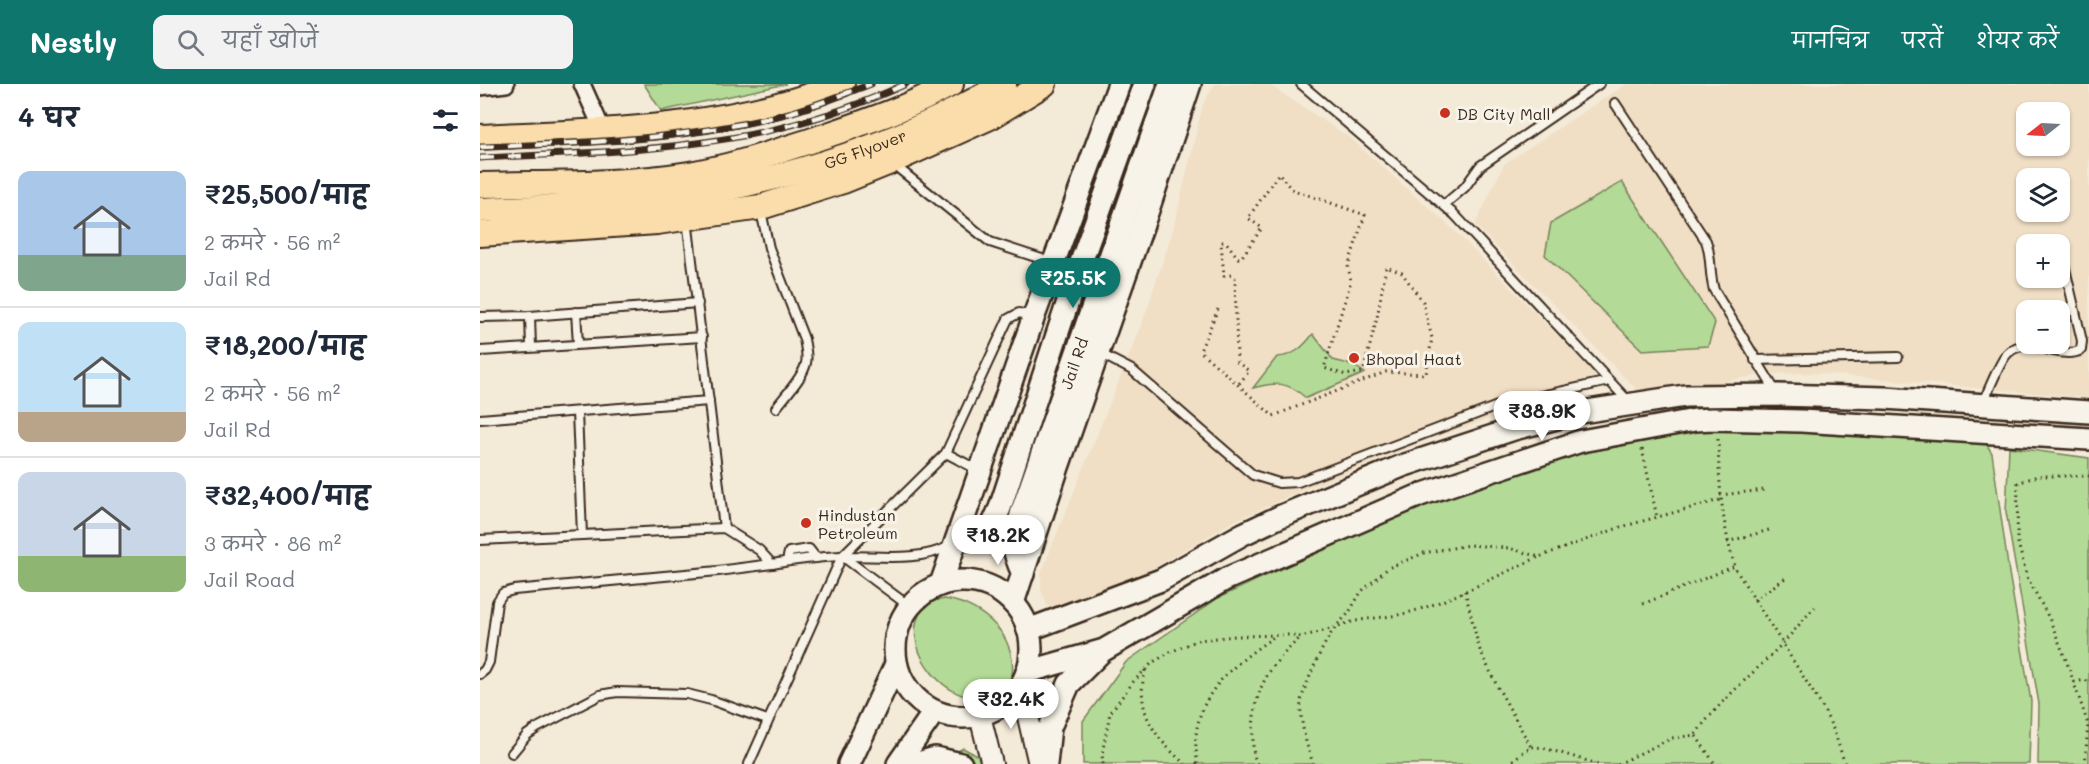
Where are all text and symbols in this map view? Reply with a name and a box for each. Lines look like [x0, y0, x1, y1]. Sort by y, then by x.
search box [153, 15, 573, 69]
text: Nestly [30, 24, 117, 60]
text: यहाँ खोजें [222, 25, 318, 54]
icon: search [174, 26, 207, 59]
text: मानचित्र [1792, 26, 1869, 53]
text: परतें [1902, 26, 1943, 53]
text: शेयर करें [1976, 26, 2059, 53]
text: 4 घर [18, 100, 78, 134]
north arrow [2016, 102, 2070, 156]
map controls [2016, 102, 2070, 354]
place label: DB City Mall [1457, 103, 1551, 124]
icon: filters [429, 104, 462, 137]
marker: DB City Mall [1438, 106, 1452, 120]
street label: GG Flyover [821, 124, 909, 173]
button: layers [2016, 168, 2070, 222]
text: ₹25,500/माह [204, 177, 368, 211]
icon: home [66, 195, 138, 267]
text: 2 कमरे · 56 m² [204, 229, 340, 255]
button: + [2016, 234, 2070, 288]
pin: ₹25.5K [1024, 258, 1122, 309]
text: ₹25.5K [1039, 264, 1107, 290]
text: Jail Rd [204, 265, 270, 291]
button: − [2016, 300, 2070, 354]
text: ₹18,200/माह [204, 328, 366, 362]
street label: Jail Rd [1055, 335, 1092, 392]
icon: home [66, 346, 138, 418]
place label: Bhopal Haat [1366, 348, 1462, 369]
marker: Bhopal Haat [1347, 351, 1361, 365]
text: 2 कमरे · 56 m² [204, 380, 340, 406]
pin: ₹38.9K [1493, 391, 1591, 442]
text: ₹38.9K [1508, 397, 1576, 423]
text: Jail Rd [204, 416, 270, 442]
text: ₹32,400/माह [204, 478, 370, 512]
icon: home [66, 496, 138, 568]
place label: Hindustan Petroleum [818, 504, 898, 543]
pin: ₹18.2K [949, 515, 1047, 566]
marker: Hindustan Petroleum [799, 516, 813, 530]
text: ₹18.2K [966, 521, 1031, 547]
text: 3 कमरे · 86 m² [204, 530, 341, 556]
text: Jail Road [204, 566, 295, 592]
pin: ₹32.4K [962, 679, 1060, 730]
text: ₹32.4K [977, 685, 1045, 711]

